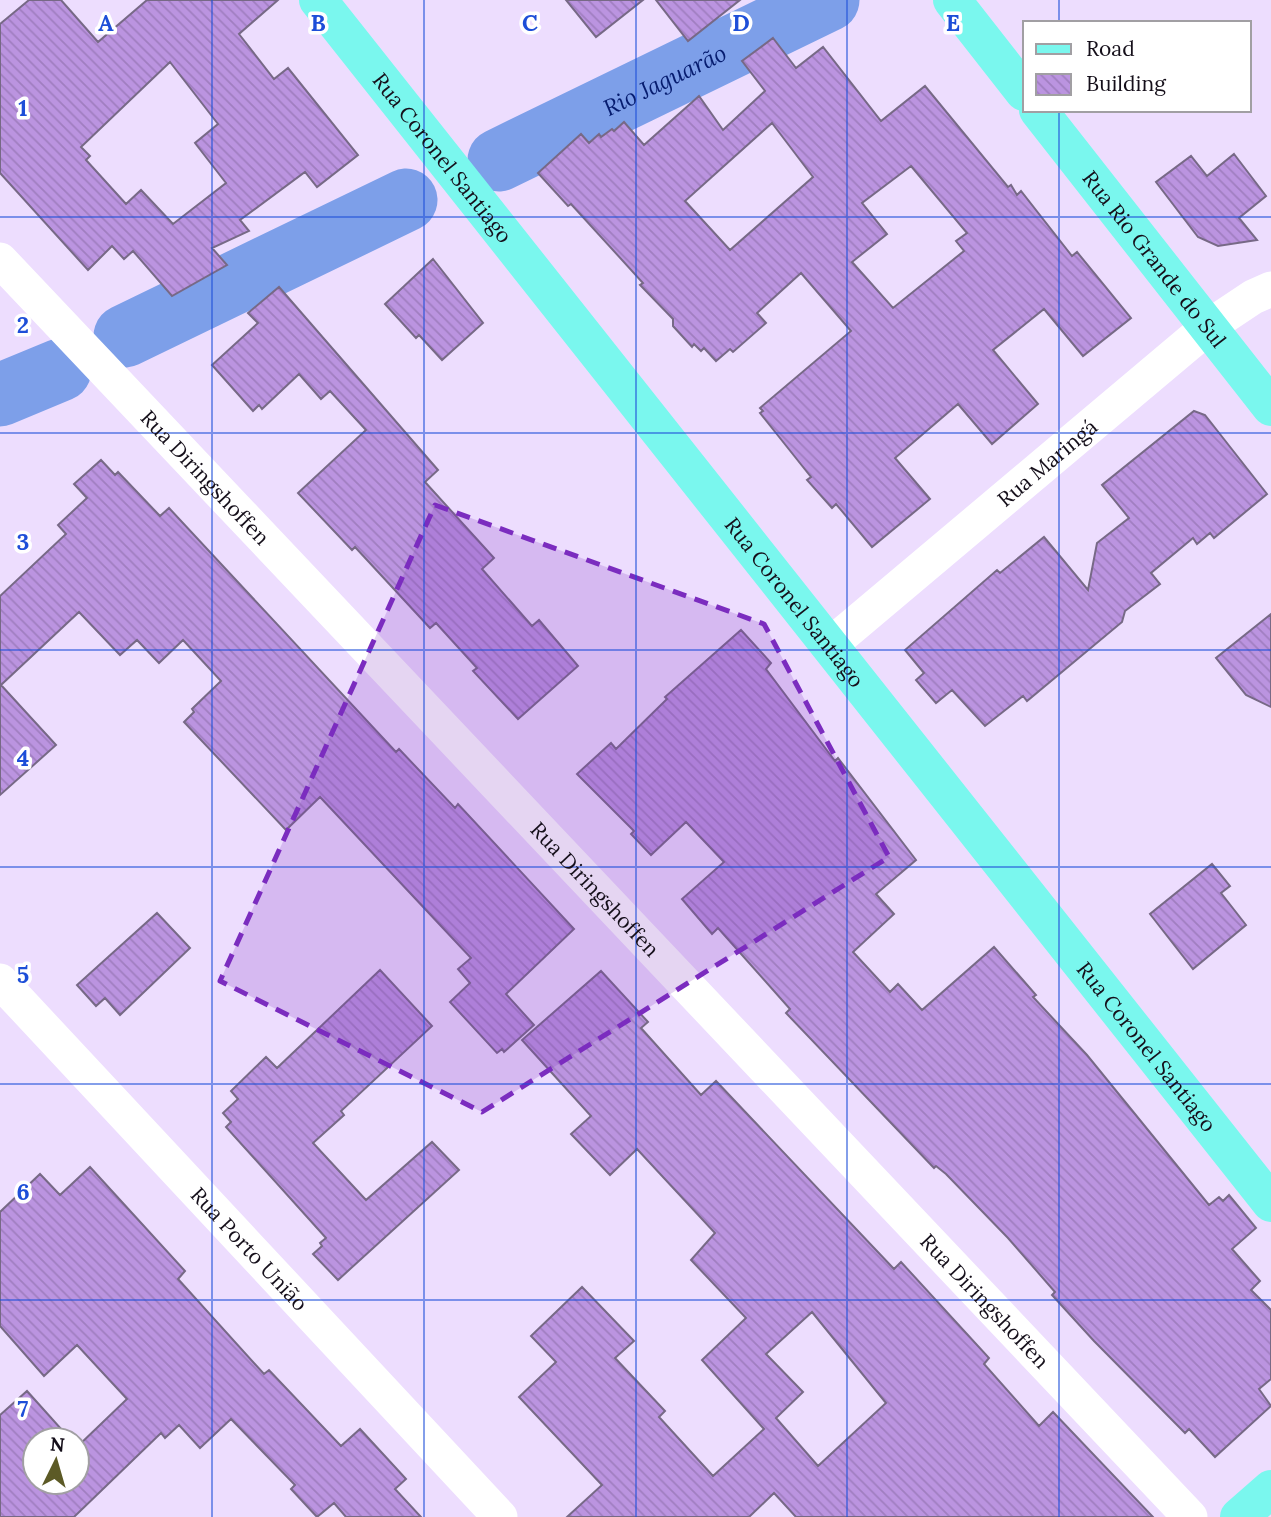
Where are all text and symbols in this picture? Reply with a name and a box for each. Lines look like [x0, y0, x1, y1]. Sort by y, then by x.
text: A [98, 8, 114, 37]
text: B [310, 8, 326, 37]
text: C [522, 8, 538, 37]
text: D [732, 8, 750, 37]
text: E [946, 8, 960, 37]
legend [1023, 21, 1250, 112]
text: Road [1086, 35, 1135, 62]
water label: Rio Jaguarão [598, 37, 731, 122]
street label: Rua Coronel Santiago [367, 67, 519, 248]
text: Building [1086, 70, 1166, 97]
text: 1 [18, 93, 28, 122]
street label: Rua Rio Grande do Sul [1077, 165, 1232, 353]
text: 2 [17, 310, 29, 339]
street label: Rua Diringshoffen [135, 404, 276, 551]
street label: Rua Maringá [992, 413, 1103, 512]
street label: Rua Coronel Santiago [719, 511, 871, 693]
text: 3 [17, 527, 29, 556]
text: 4 [17, 743, 29, 772]
street label: Rua Diringshoffen [525, 816, 666, 962]
street label: Rua Coronel Santiago [1071, 956, 1223, 1137]
text: 5 [17, 960, 29, 989]
text: 6 [16, 1177, 30, 1206]
street label: Rua Porto União [185, 1181, 314, 1316]
street label: Rua Diringshoffen [915, 1227, 1056, 1374]
text: 7 [18, 1394, 29, 1423]
north arrow [21, 1426, 91, 1496]
text: N [49, 1431, 66, 1457]

